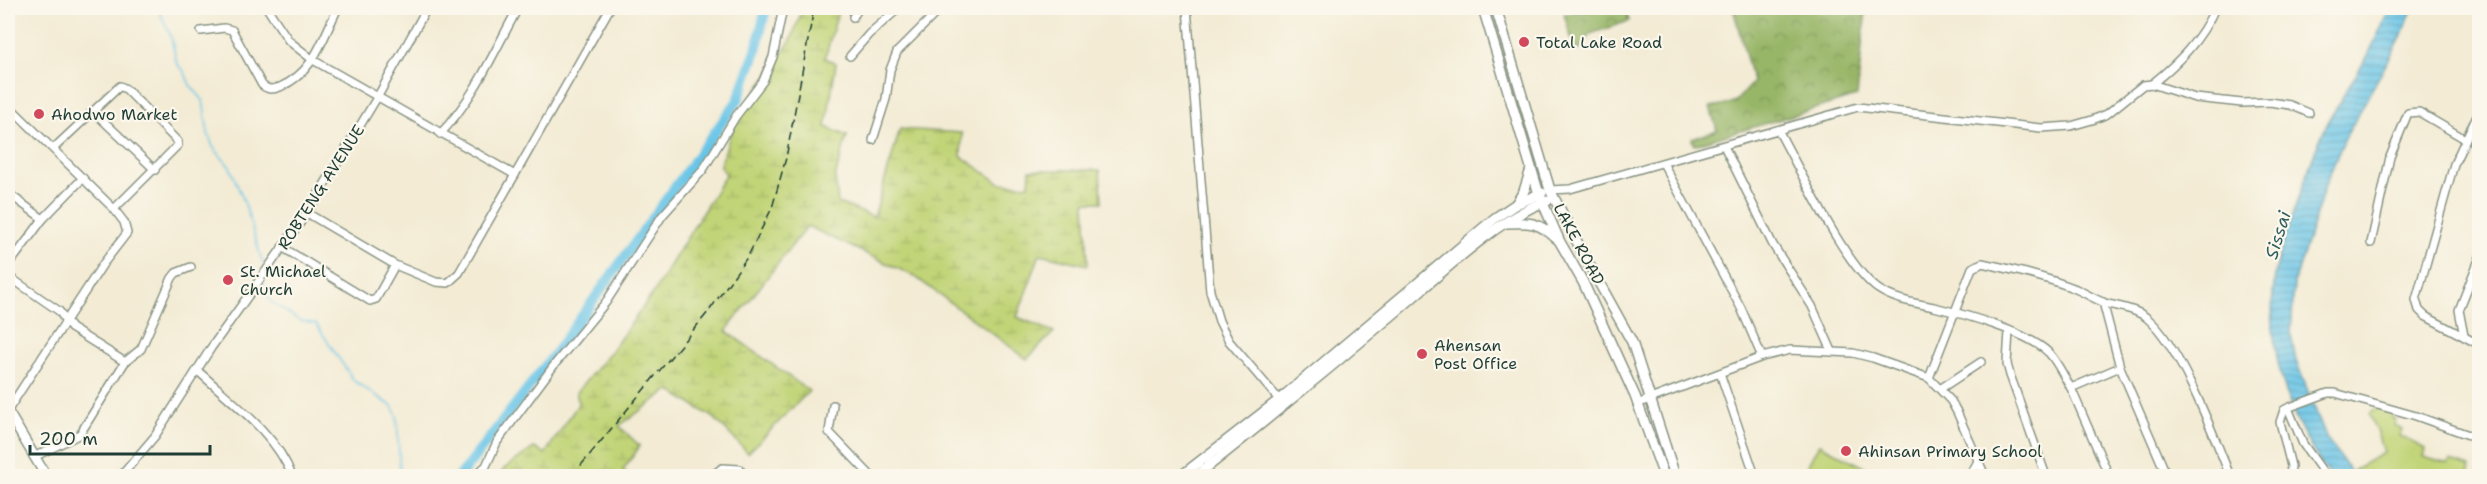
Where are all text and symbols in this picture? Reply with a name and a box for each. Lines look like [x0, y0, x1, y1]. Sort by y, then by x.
place label: Total Lake Road [1536, 32, 1662, 53]
marker: Total Lake Road [1517, 35, 1531, 49]
place label: Ahodwo Market [51, 104, 177, 125]
marker: Ahodwo Market [32, 107, 46, 121]
street label: ROBTENG AVENUE [273, 121, 369, 253]
street label: LAKE ROAD [1549, 200, 1609, 288]
water label: Sissai [2259, 207, 2297, 262]
place label: St. Michael Church [240, 261, 326, 300]
marker: St. Michael Church [221, 273, 235, 287]
place label: Ahensan Post Office [1434, 335, 1517, 374]
marker: Ahensan Post Office [1415, 347, 1429, 361]
scale bar [30, 418, 210, 456]
text: 200 m [39, 427, 98, 451]
place label: Ahinsan Primary School [1858, 441, 2042, 462]
marker: Ahinsan Primary School [1839, 444, 1853, 458]

